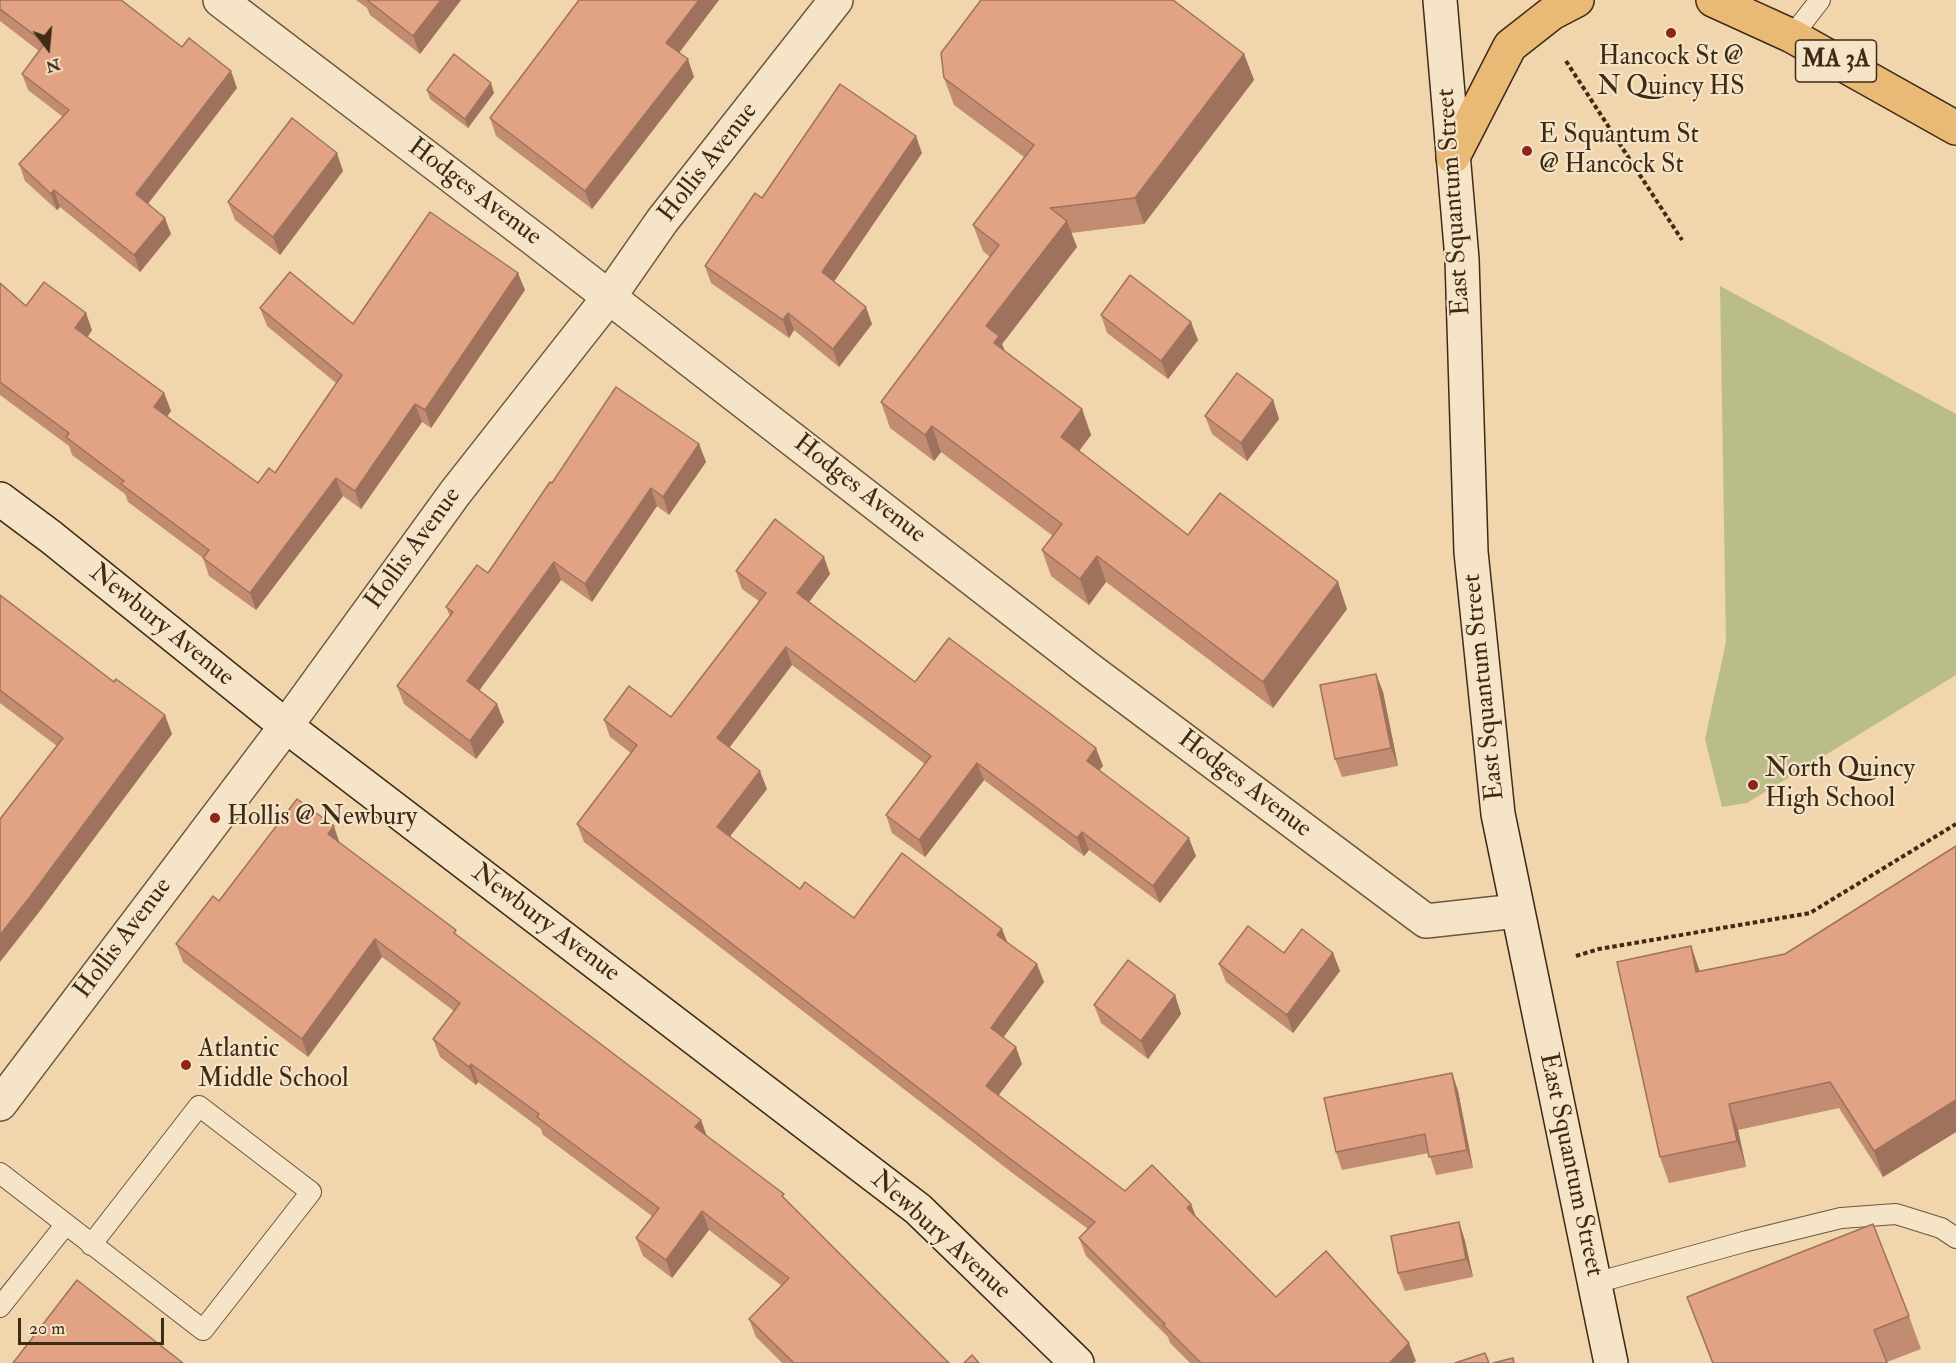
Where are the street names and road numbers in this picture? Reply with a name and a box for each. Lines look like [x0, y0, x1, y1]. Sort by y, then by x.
road number: MA 3A [1796, 40, 1876, 82]
street label: East Squantum Street [1431, 87, 1479, 317]
street label: Hollis Avenue [653, 97, 765, 229]
street label: Hodges Avenue [401, 133, 547, 253]
street label: Hodges Avenue [787, 429, 931, 551]
street label: Hollis Avenue [359, 482, 469, 616]
street label: Newbury Avenue [82, 558, 240, 694]
street label: East Squantum Street [1458, 572, 1512, 802]
street label: Hodges Avenue [1171, 725, 1317, 845]
street label: Newbury Avenue [465, 858, 625, 990]
street label: Hollis Avenue [68, 872, 180, 1006]
street label: East Squantum Street [1531, 1050, 1609, 1280]
street label: Newbury Avenue [864, 1165, 1016, 1307]

